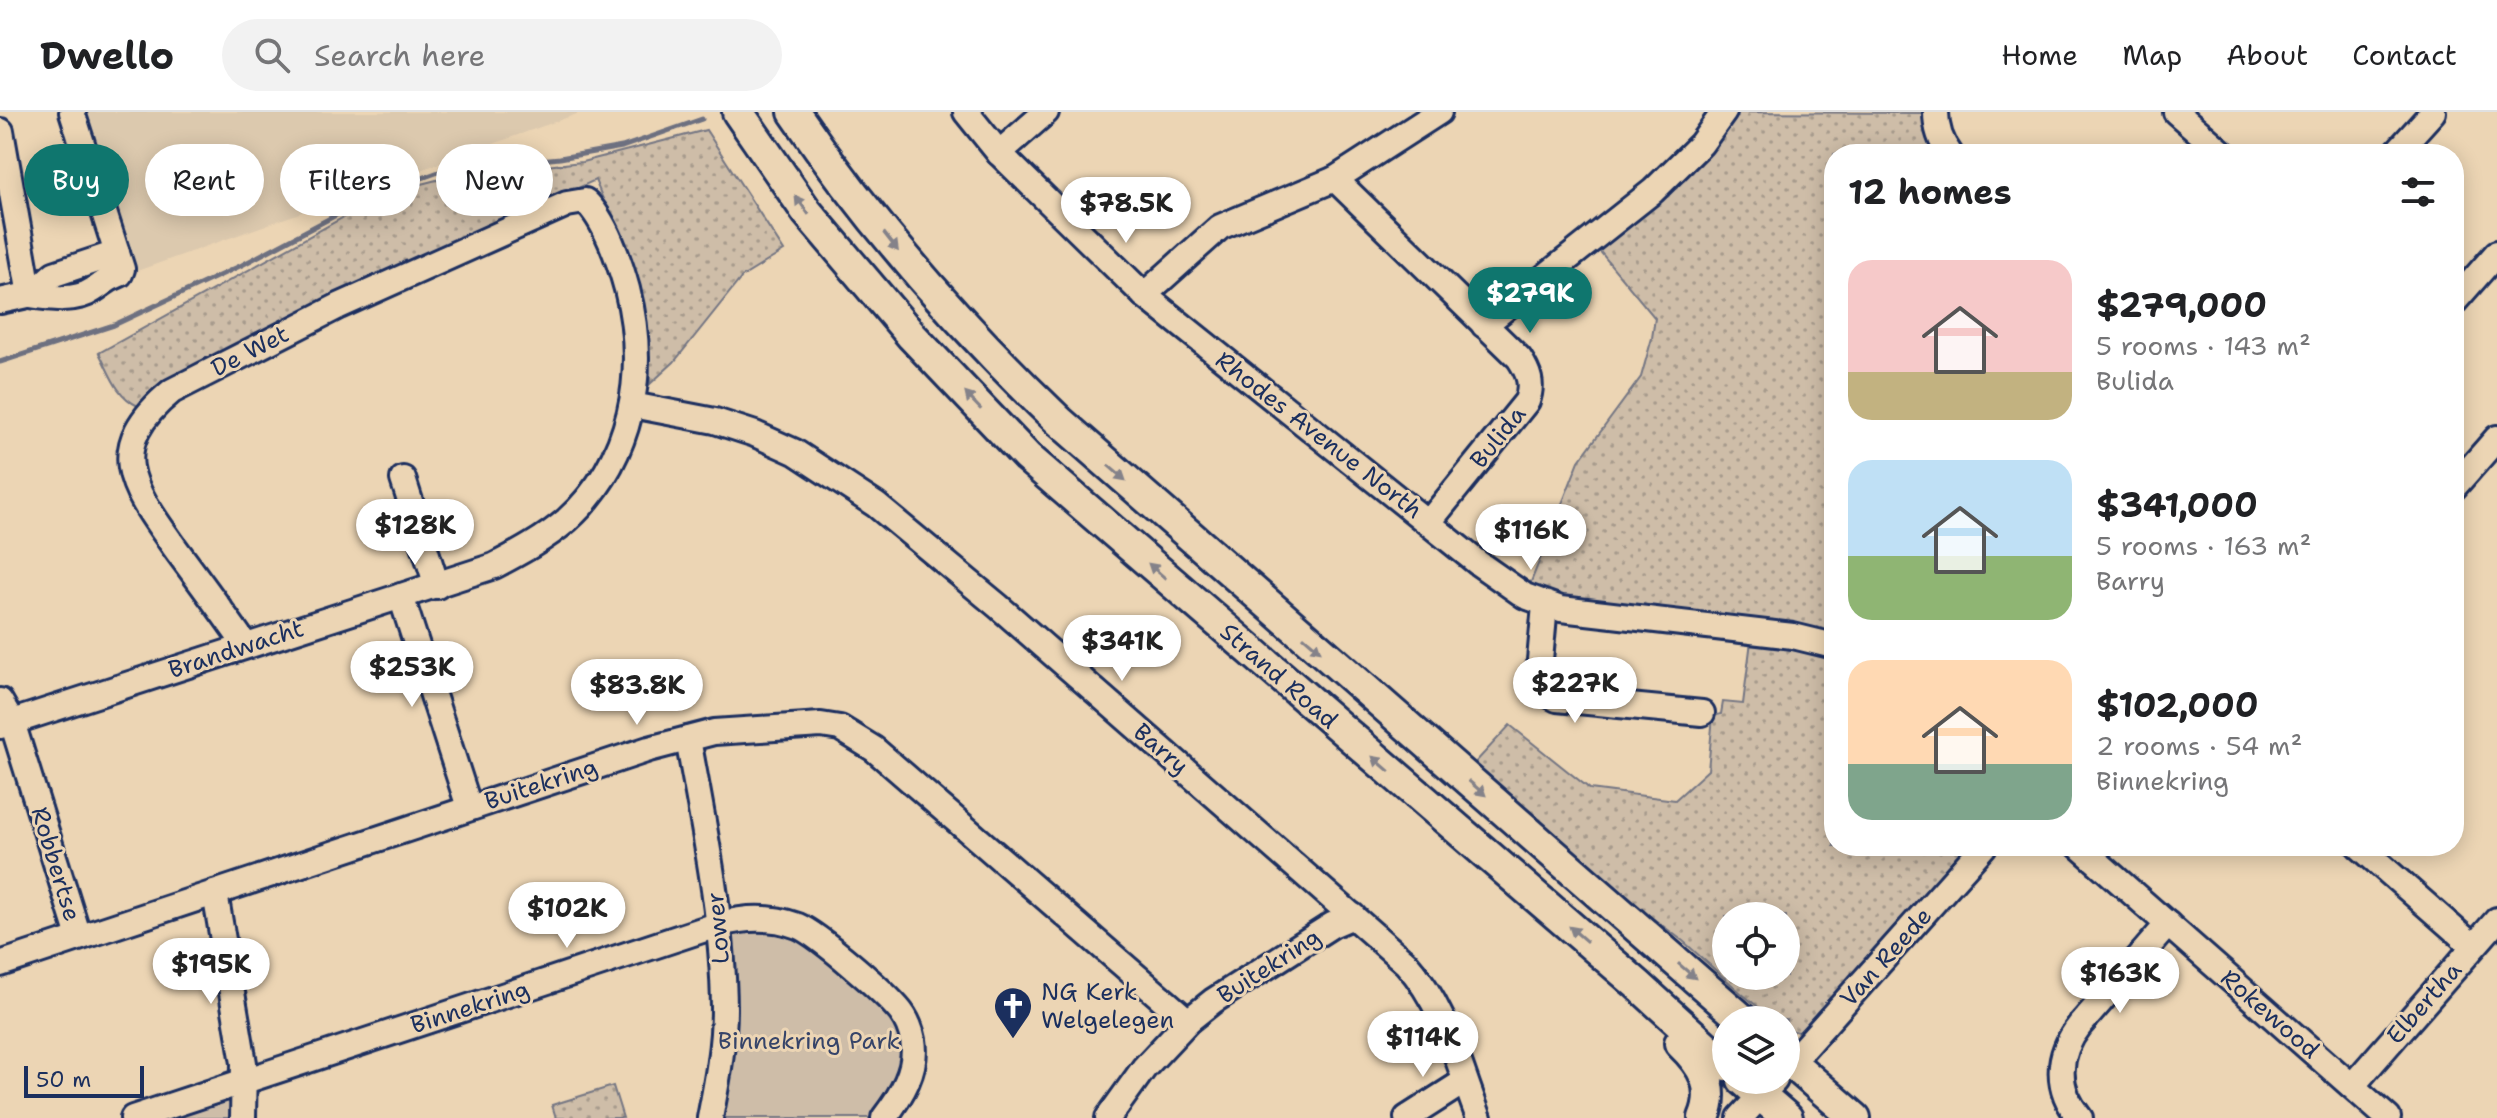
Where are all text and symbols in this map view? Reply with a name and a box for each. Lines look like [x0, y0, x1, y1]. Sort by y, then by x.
search box [222, 19, 782, 91]
text: Dwello [40, 30, 174, 81]
icon: search [250, 33, 294, 77]
text: Search here [314, 35, 486, 76]
text: Home [2001, 36, 2078, 74]
text: Map [2122, 36, 2182, 74]
text: About [2226, 36, 2308, 74]
text: Contact [2352, 36, 2457, 74]
chip: Buy [24, 144, 129, 216]
chip: Rent [145, 144, 264, 216]
chip: Filters [280, 144, 420, 216]
chip: New [436, 144, 553, 216]
text: 12 homes [1848, 169, 2012, 215]
icon: filters [2396, 170, 2440, 214]
pin: $78.5K [1061, 177, 1191, 245]
text: $78.5K [1079, 185, 1173, 220]
one-way arrow [794, 194, 810, 216]
one-way arrow [882, 232, 898, 252]
pin: $279K [1474, 267, 1586, 335]
text: $279K [1486, 275, 1574, 310]
text: $279,000 [2096, 282, 2267, 328]
icon: home [1912, 292, 2008, 388]
street label: De Wet [206, 318, 294, 384]
text: 5 rooms · 143 m² [2096, 328, 2311, 363]
street label: Rhodes Avenue North [1209, 344, 1429, 526]
text: Bulida [2096, 363, 2174, 398]
one-way arrow [965, 392, 983, 411]
street label: Bulida [1463, 399, 1533, 475]
one-way arrow [1108, 463, 1127, 481]
text: $341,000 [2096, 482, 2258, 528]
icon: home [1912, 492, 2008, 588]
pin: $128K [359, 499, 471, 567]
pin: $116K [1475, 504, 1587, 572]
text: $128K [374, 507, 456, 542]
text: $116K [1493, 512, 1569, 547]
text: 5 rooms · 163 m² [2096, 528, 2311, 563]
one-way arrow [1148, 563, 1168, 580]
text: Barry [2096, 563, 2165, 598]
street label: Brandwacht [164, 612, 308, 686]
pin: $341K [1066, 615, 1178, 683]
street label: Strand Road [1213, 616, 1345, 736]
text: $341K [1081, 623, 1163, 658]
one-way arrow [1303, 635, 1322, 653]
pin: $253K [356, 641, 468, 709]
text: $253K [368, 649, 456, 684]
pin: $227K [1519, 657, 1631, 725]
pin: $83.8K [572, 659, 702, 727]
text: $227K [1531, 665, 1619, 700]
text: $83.8K [589, 667, 685, 702]
text: $102,000 [2096, 682, 2258, 728]
icon: home [1912, 692, 2008, 788]
street label: Barry [1126, 716, 1196, 782]
text: 2 rooms · 54 m² [2096, 728, 2302, 763]
street label: Buitekring [480, 751, 602, 817]
one-way arrow [1371, 756, 1390, 774]
text: Binnekring [2096, 763, 2229, 798]
one-way arrow [1468, 779, 1487, 797]
street label: Robbertse [23, 803, 89, 925]
pin: $102K [511, 882, 623, 950]
text: $102K [526, 890, 608, 925]
street label: Lower [699, 891, 737, 965]
street label: Van Reede [1833, 901, 1939, 1013]
map controls [1712, 902, 1800, 1094]
button: locate [1712, 902, 1800, 990]
street label: Buitekring [1211, 921, 1327, 1011]
one-way arrow [1569, 925, 1588, 943]
pin: $195K [155, 938, 267, 1006]
text: $195K [171, 946, 251, 981]
pin: $163K [2064, 947, 2176, 1015]
text: $163K [2079, 955, 2161, 990]
street label: Elbertha [2379, 955, 2469, 1051]
one-way arrow [1676, 962, 1696, 979]
street label: Rokewood [2214, 962, 2326, 1066]
street label: Binnekring [407, 973, 533, 1041]
place label: NG Kerk Welgelegen [1041, 976, 1174, 1036]
church icon: NG Kerk Welgelegen [992, 985, 1034, 1040]
button: layers [1712, 1006, 1800, 1094]
pin: $114K [1367, 1011, 1479, 1079]
text: $114K [1385, 1019, 1461, 1054]
park label: Binnekring Park [718, 1025, 900, 1057]
scale bar [24, 1062, 144, 1098]
text: 50 m [36, 1065, 91, 1094]

